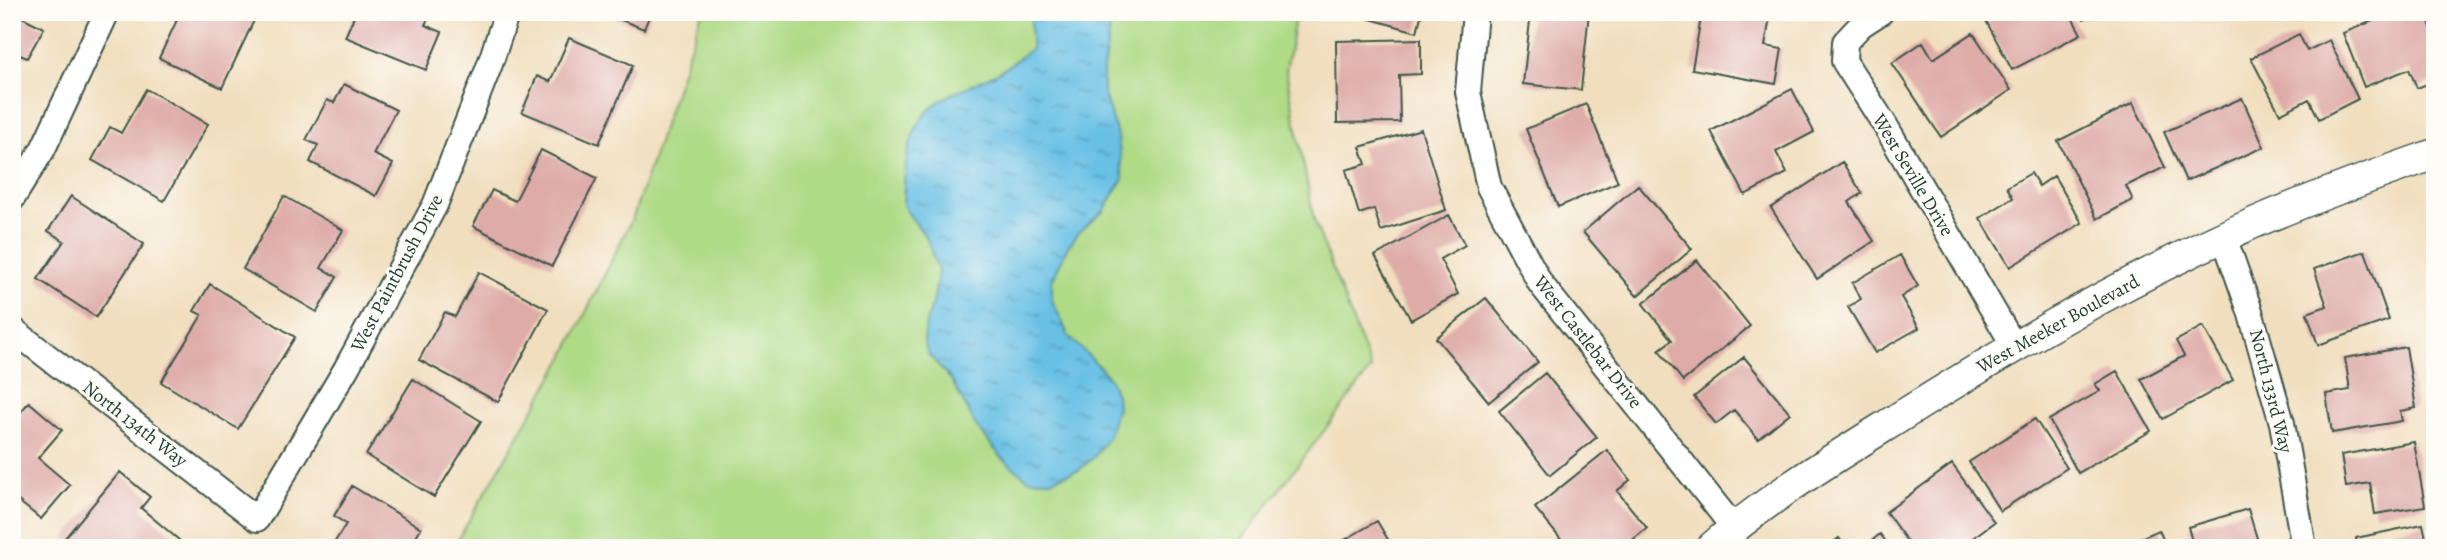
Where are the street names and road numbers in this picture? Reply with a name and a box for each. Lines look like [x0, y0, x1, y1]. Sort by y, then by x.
street label: West Seville Drive [1866, 108, 1960, 241]
street label: West Paintbrush Drive [344, 190, 450, 357]
street label: West Meeker Boulevard [1971, 268, 2145, 380]
street label: West Castlebar Drive [1527, 269, 1648, 414]
street label: North 133rd Way [2243, 326, 2299, 456]
street label: North 134th Way [77, 375, 193, 474]

